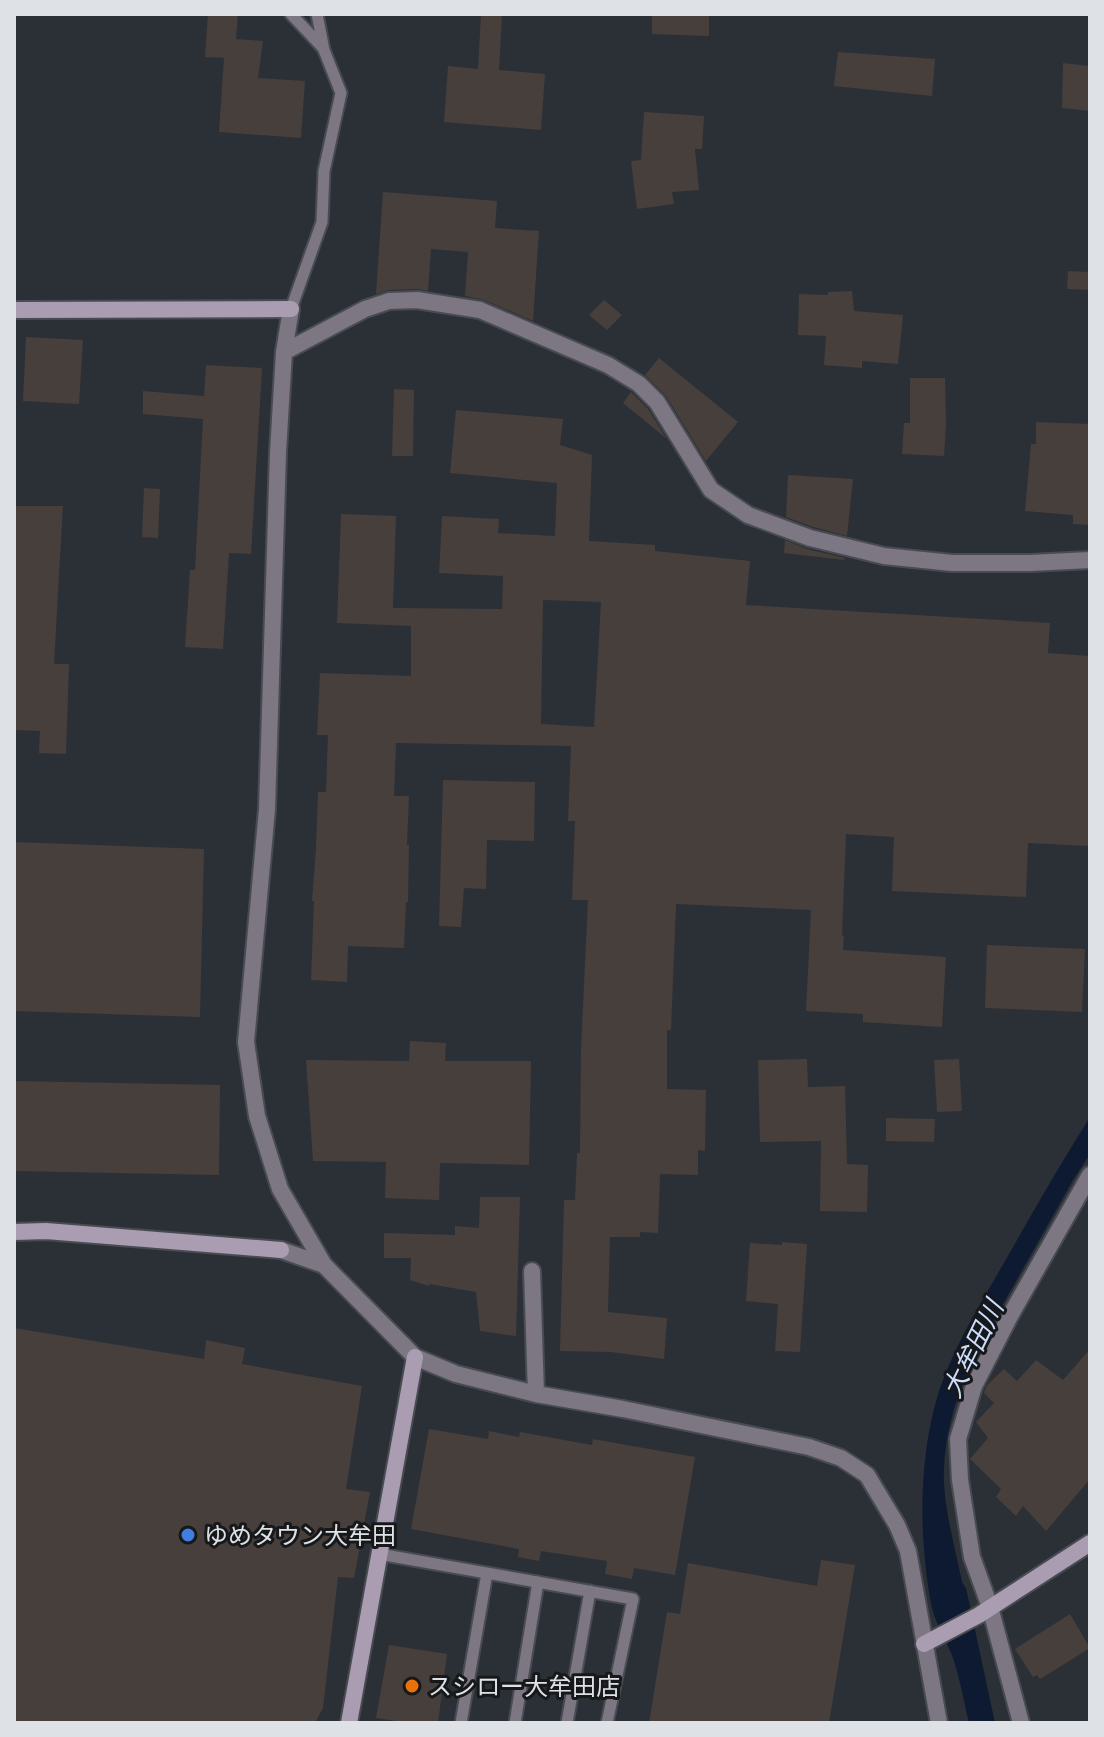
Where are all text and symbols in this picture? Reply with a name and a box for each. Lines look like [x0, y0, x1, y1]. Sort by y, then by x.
water label: 大牟田川 [934, 1292, 1013, 1404]
place label: ゆめタウン大牟田 [204, 1519, 396, 1552]
marker: ゆめタウン大牟田 [179, 1526, 197, 1544]
place label: スシロー大牟田店 [428, 1670, 620, 1703]
marker: スシロー大牟田店 [403, 1677, 421, 1695]

